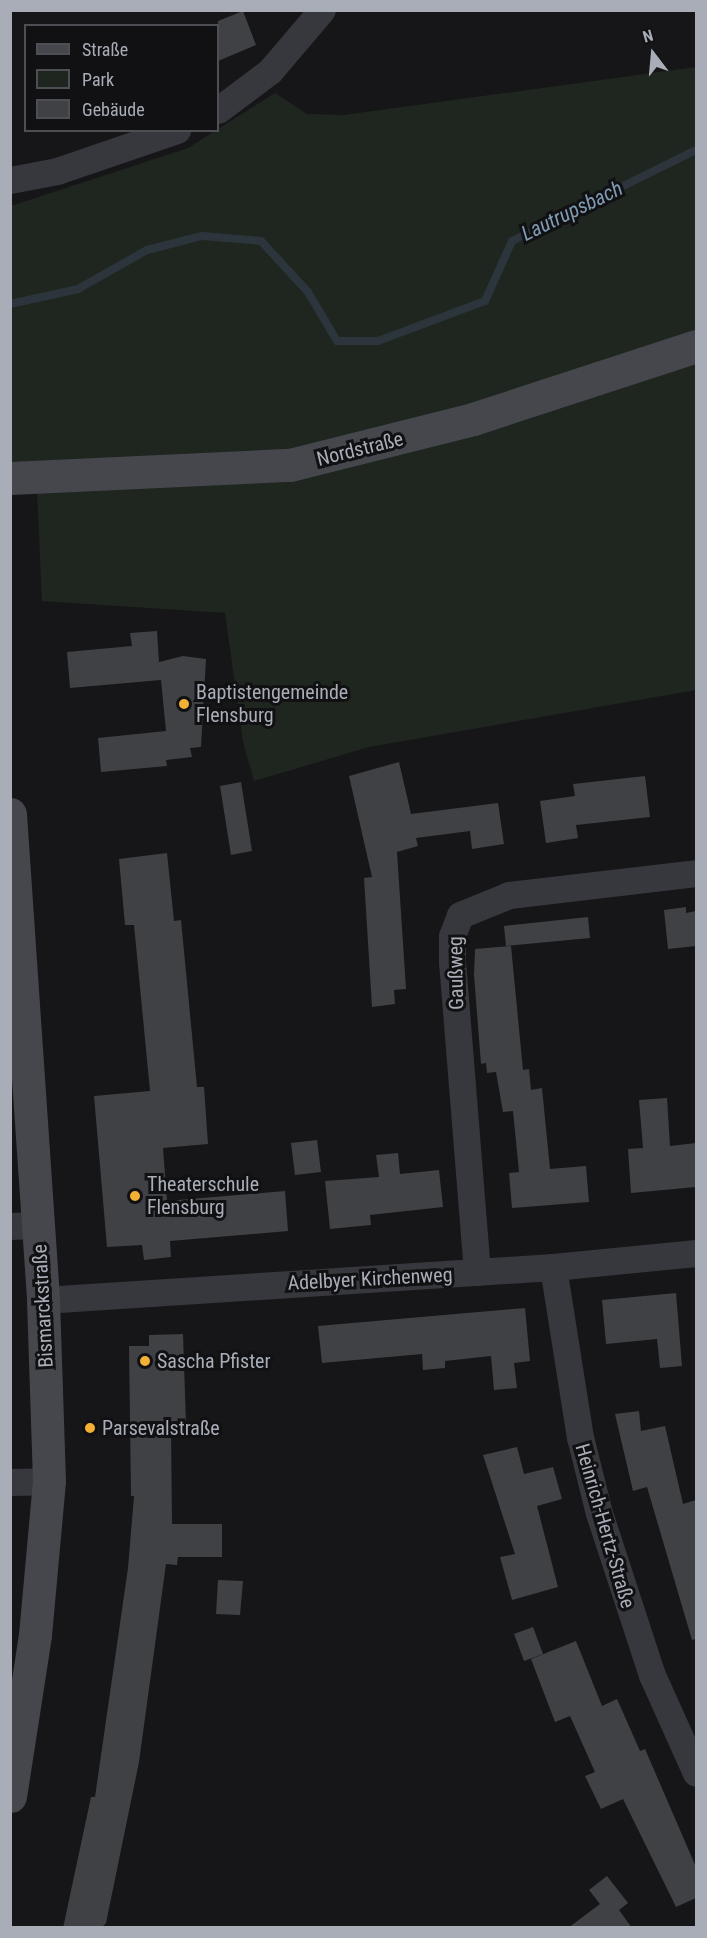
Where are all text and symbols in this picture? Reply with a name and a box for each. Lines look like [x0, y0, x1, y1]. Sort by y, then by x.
legend [24, 24, 219, 132]
north arrow [623, 24, 683, 84]
text: N [641, 26, 655, 47]
text: Straße [82, 39, 128, 60]
text: Park [82, 69, 114, 90]
text: Gebäude [82, 99, 145, 120]
water label: Lautrupsbach [517, 176, 627, 246]
street label: Nordstraße [314, 427, 406, 471]
place label: Baptistengemeinde Flensburg [196, 680, 348, 727]
marker: Baptistengemeinde Flensburg [177, 697, 191, 711]
street label: Gaußweg [443, 936, 469, 1010]
place label: Theaterschule Flensburg [147, 1172, 259, 1219]
marker: Theaterschule Flensburg [128, 1189, 142, 1203]
street label: Bismarckstraße [28, 1244, 58, 1368]
street label: Adelbyer Kirchenweg [287, 1263, 453, 1295]
place label: Sascha Pfister [157, 1349, 271, 1373]
marker: Sascha Pfister [138, 1354, 152, 1368]
place label: Parsevalstraße [102, 1416, 220, 1440]
marker: Parsevalstraße [83, 1421, 97, 1435]
street label: Heinrich-Hertz-Straße [570, 1441, 640, 1611]

